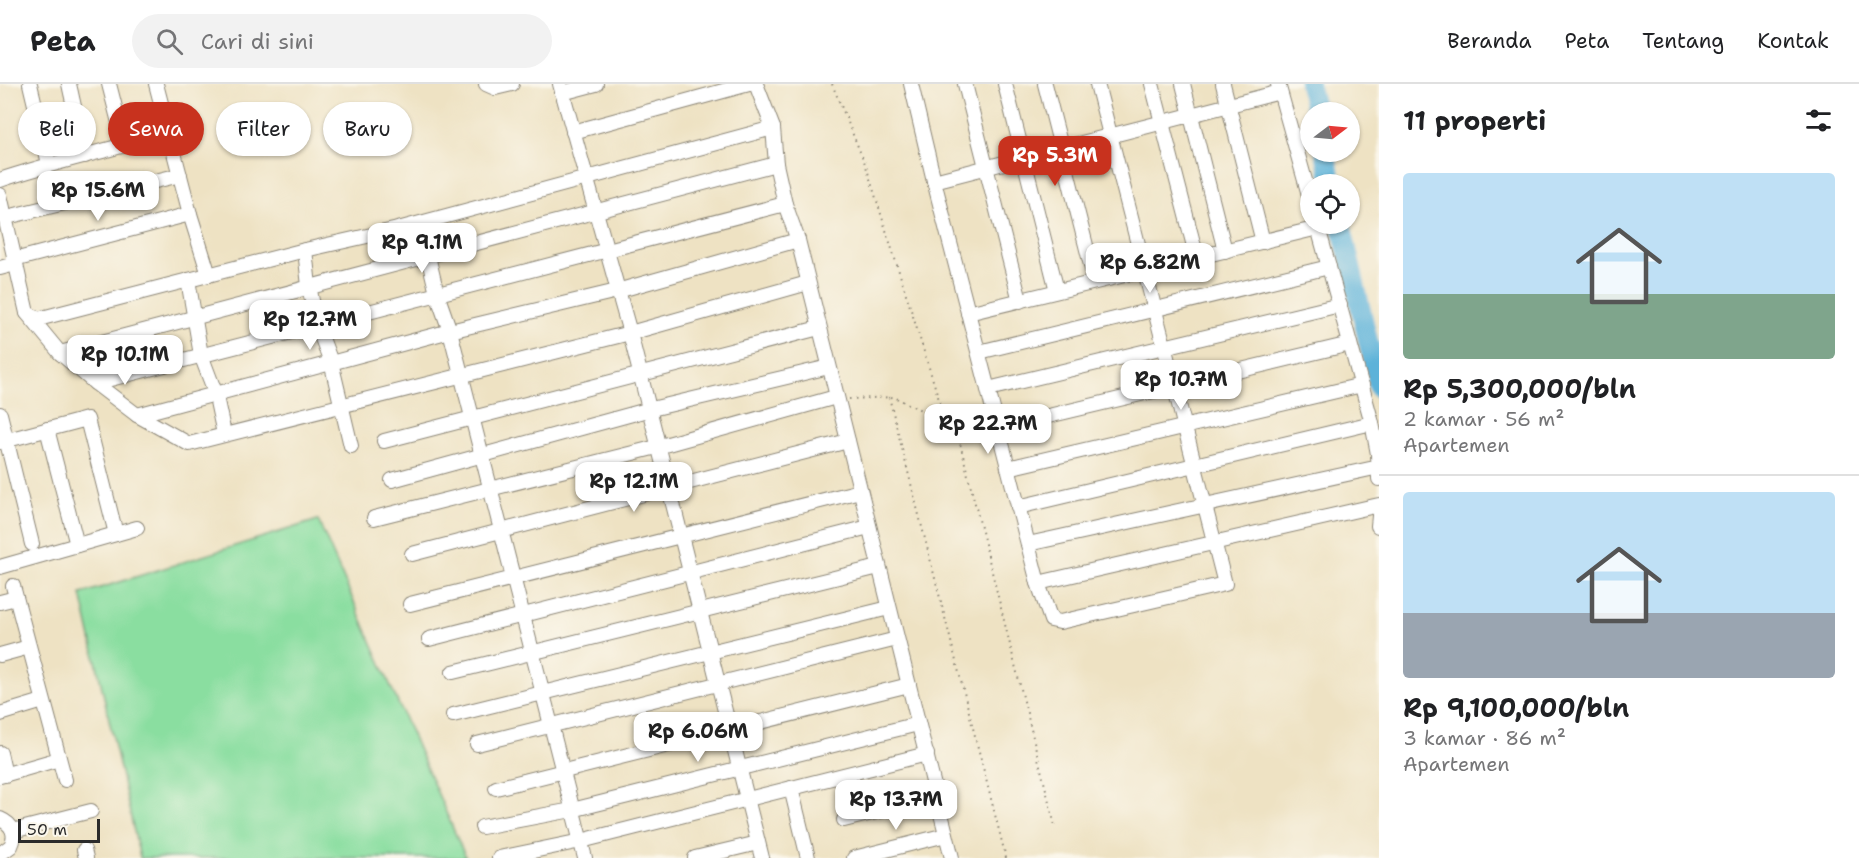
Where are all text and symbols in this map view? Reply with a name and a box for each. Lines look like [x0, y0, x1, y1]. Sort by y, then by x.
search box [132, 14, 552, 68]
text: Peta [30, 22, 96, 60]
icon: search [153, 25, 186, 58]
text: Cari di sini [201, 27, 314, 56]
text: Beranda [1447, 27, 1532, 55]
text: Peta [1565, 27, 1609, 55]
text: Tentang [1642, 27, 1724, 55]
text: Kontak [1757, 27, 1829, 55]
chip: Beli [18, 102, 96, 156]
chip: Sewa [108, 102, 204, 156]
chip: Filter [216, 102, 311, 156]
chip: Baru [323, 102, 412, 156]
north arrow [1300, 102, 1360, 162]
map controls [1300, 102, 1360, 234]
text: 11 properti [1403, 103, 1546, 138]
icon: filters [1802, 104, 1835, 137]
pin: Rp 5.3M [1000, 136, 1110, 187]
text: Rp 5.3M [1012, 142, 1098, 168]
pin: Rp 15.6M [36, 171, 160, 222]
button: locate [1300, 174, 1360, 234]
text: Rp 15.6M [51, 177, 145, 203]
icon: home [1565, 212, 1673, 320]
pin: Rp 9.1M [367, 223, 477, 274]
text: Rp 9.1M [382, 229, 462, 255]
pin: Rp 6.82M [1088, 243, 1212, 294]
text: Rp 6.82M [1100, 249, 1200, 275]
pin: Rp 12.7M [248, 300, 372, 351]
text: Rp 12.7M [263, 306, 357, 332]
pin: Rp 10.1M [63, 335, 187, 386]
text: Rp 10.1M [81, 341, 169, 367]
pin: Rp 10.7M [1119, 360, 1243, 411]
text: Rp 10.7M [1135, 366, 1227, 392]
text: Rp 5,300,000/bln [1403, 371, 1636, 406]
pin: Rp 22.7M [926, 404, 1050, 455]
text: 2 kamar · 56 m² [1403, 406, 1564, 432]
text: Rp 22.7M [938, 410, 1038, 436]
text: Apartemen [1403, 432, 1510, 458]
pin: Rp 12.1M [572, 462, 696, 513]
text: Rp 12.1M [589, 468, 679, 494]
icon: home [1565, 531, 1673, 639]
text: Rp 9,100,000/bln [1403, 690, 1629, 725]
pin: Rp 6.06M [636, 712, 760, 763]
text: Rp 6.06M [648, 718, 748, 744]
text: 3 kamar · 86 m² [1403, 725, 1566, 751]
text: Apartemen [1403, 751, 1510, 777]
pin: Rp 13.7M [834, 780, 958, 831]
text: Rp 13.7M [849, 786, 943, 812]
scale bar [18, 816, 100, 844]
text: 50 m [27, 819, 67, 840]

